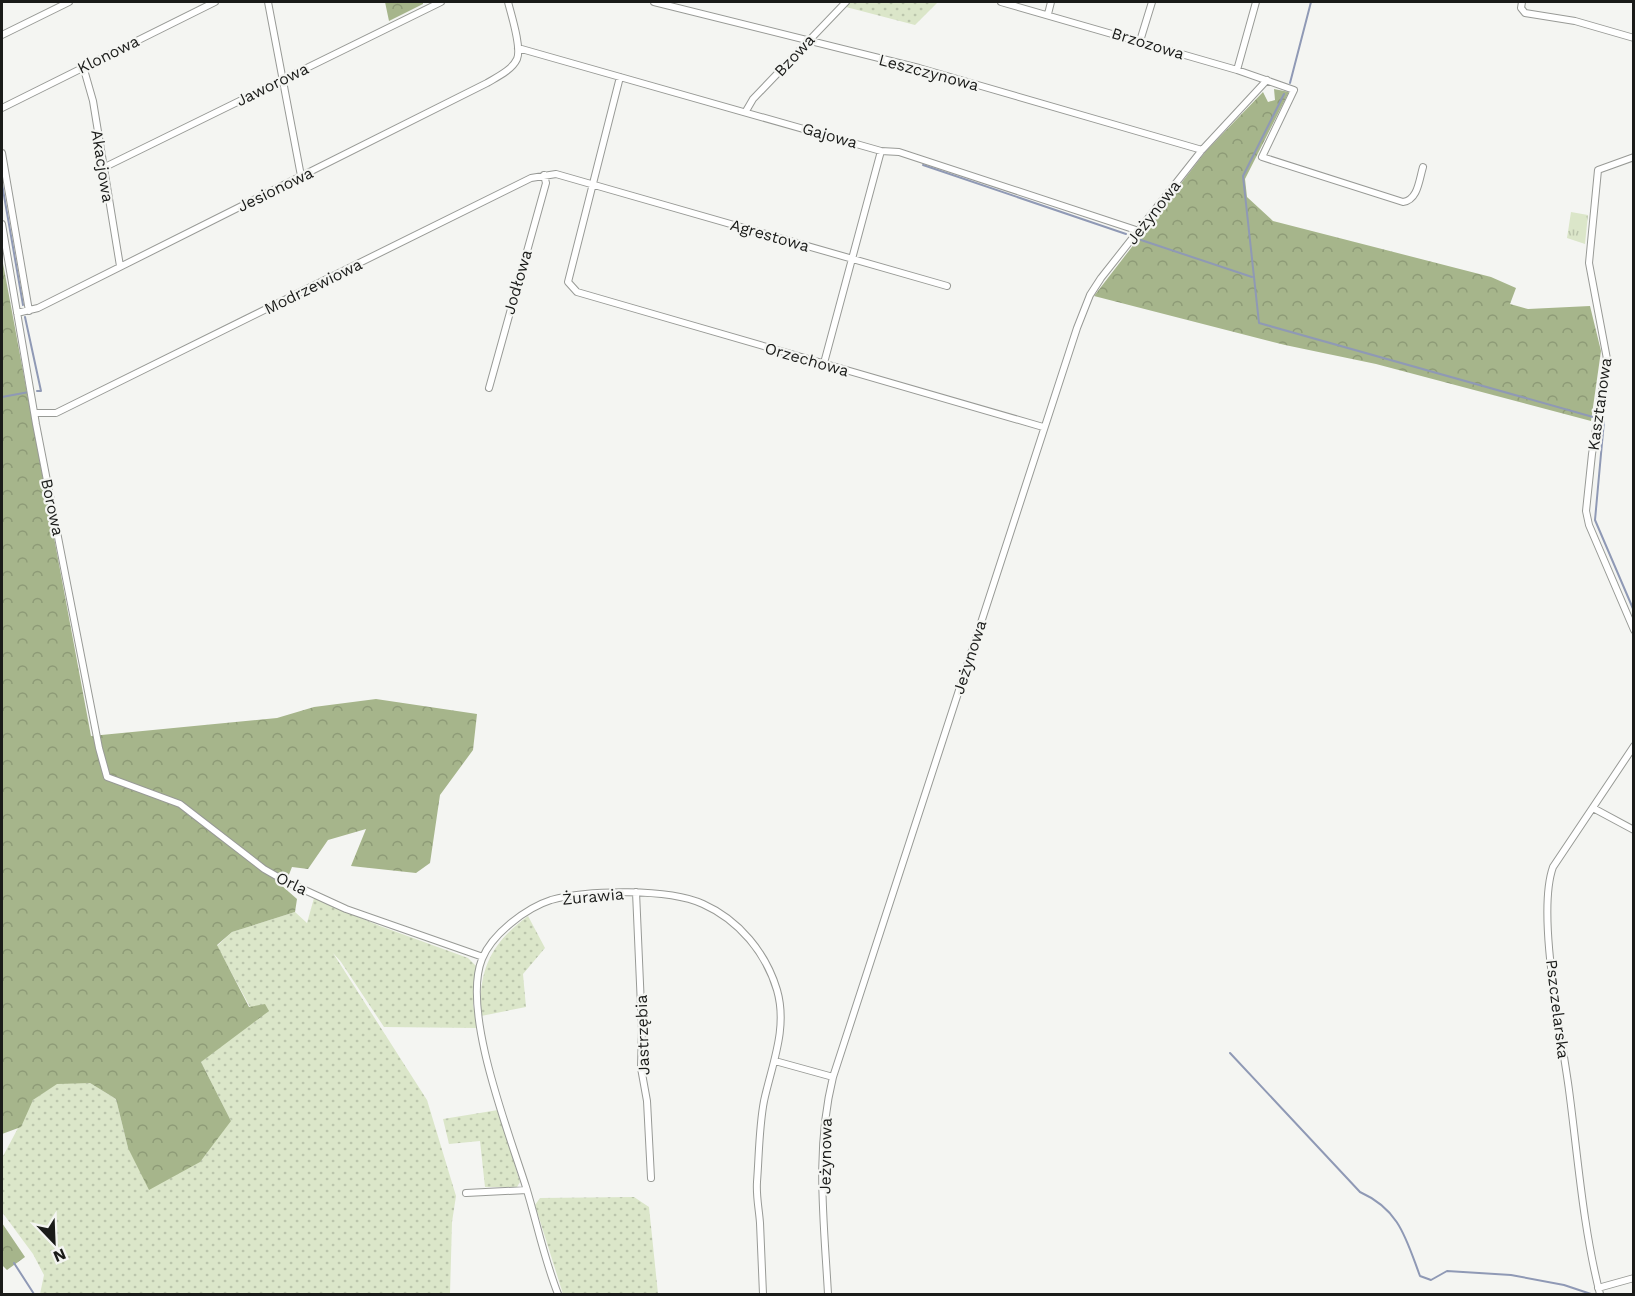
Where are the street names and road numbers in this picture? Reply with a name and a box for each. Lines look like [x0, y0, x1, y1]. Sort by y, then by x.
street label: Brzozowa [1109, 23, 1186, 64]
street label: Bzowa [770, 30, 819, 80]
street label: Klonowa [74, 31, 142, 78]
street label: Leszczynowa [877, 50, 981, 95]
street label: Jaworowa [233, 59, 312, 110]
street label: Gajowa [800, 119, 860, 152]
street label: Akacjowa [87, 128, 118, 204]
street label: Jesionowa [234, 163, 316, 216]
street label: Jeżynowa [1122, 176, 1184, 248]
street label: Agrestowa [728, 215, 812, 256]
street label: Jodłowa [499, 248, 536, 317]
street label: Modrzewiowa [261, 255, 365, 318]
street label: Orzechowa [763, 338, 851, 381]
street label: Kasztanowa [1584, 356, 1615, 452]
street label: Borowa [37, 477, 68, 537]
street label: Jeżynowa [949, 618, 990, 696]
street label: Orla [273, 868, 310, 899]
street label: Żurawia [562, 884, 625, 909]
street label: Pszczelarska [1542, 958, 1573, 1060]
street label: Jastrzębia [632, 994, 653, 1076]
street label: Jeżynowa [815, 1118, 836, 1194]

